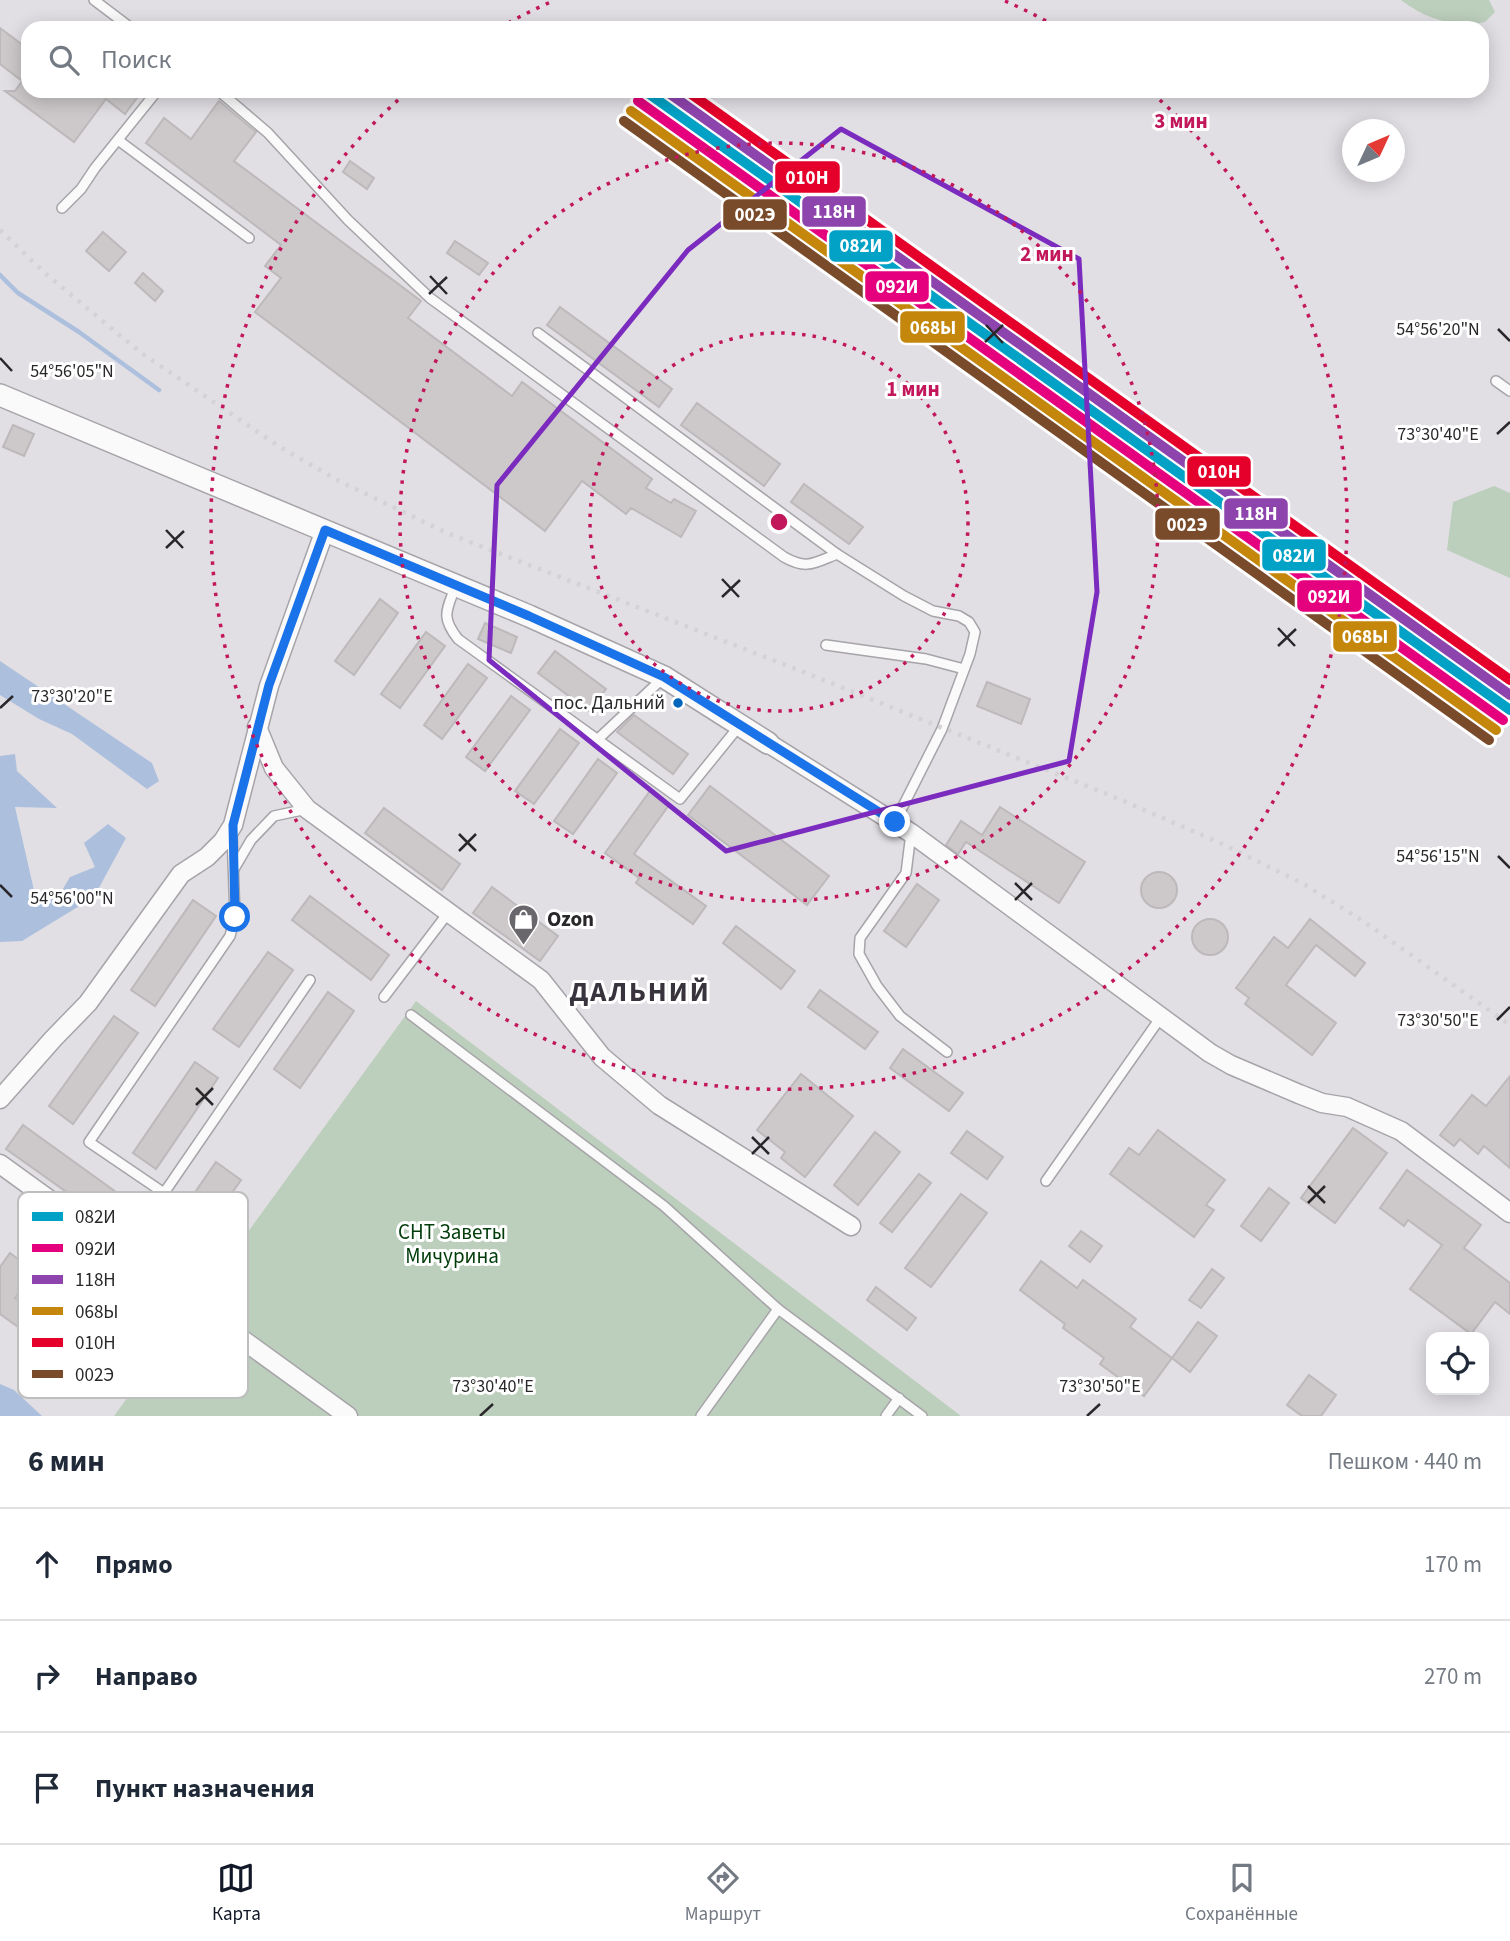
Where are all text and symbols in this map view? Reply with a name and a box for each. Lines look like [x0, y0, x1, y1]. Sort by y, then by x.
search box [21, 21, 1489, 98]
icon: search [45, 41, 83, 79]
text: Поиск [101, 41, 171, 78]
text: 3 мин [1154, 106, 1208, 136]
north arrow [1342, 119, 1405, 182]
line badge: 010Н [774, 160, 841, 194]
text: 010Н [786, 165, 828, 192]
line badge: 118Н [801, 195, 867, 228]
line badge: 002Э [722, 198, 788, 231]
text: 118Н [813, 199, 855, 226]
text: 002Э [734, 202, 776, 229]
line badge: 082И [828, 229, 894, 263]
text: 082И [840, 233, 882, 260]
text: 2 мин [1020, 239, 1074, 269]
line badge: 092И [864, 270, 930, 303]
text: 092И [876, 274, 918, 301]
line badge: 068Ы [899, 310, 966, 344]
text: 068Ы [910, 315, 956, 342]
text: 54°56'20"N [1396, 317, 1480, 342]
text: 54°56'05"N [30, 359, 114, 384]
text: 1 мин [886, 374, 940, 404]
text: 73°30'40"E [1397, 422, 1479, 447]
line badge: 010Н [1186, 455, 1252, 488]
text: 010Н [1198, 459, 1240, 486]
line badge: 118Н [1223, 497, 1289, 530]
text: 118Н [1235, 501, 1277, 528]
line badge: 002Э [1154, 507, 1221, 541]
centre of rings [767, 510, 791, 534]
text: 002Э [1166, 512, 1208, 539]
line badge: 082И [1261, 538, 1327, 572]
text: 082И [1273, 543, 1315, 570]
line badge: 092И [1296, 579, 1363, 613]
text: 092И [1308, 584, 1350, 611]
line badge: 068Ы [1332, 620, 1398, 653]
text: 068Ы [1342, 624, 1388, 651]
text: 73°30'20"E [31, 684, 113, 709]
place label: пос. Дальний [554, 690, 665, 717]
marker: пос. Дальний [671, 696, 685, 710]
route end [879, 806, 910, 837]
text: 54°56'15"N [1396, 844, 1480, 869]
text: 54°56'00"N [30, 886, 114, 911]
route start [219, 901, 250, 932]
shop icon: Ozon [507, 902, 541, 946]
place label: Ozon [547, 904, 594, 934]
district label: ДАЛЬНИЙ [569, 972, 711, 1012]
text: 73°30'50"E [1397, 1008, 1479, 1033]
legend [18, 1192, 248, 1398]
text: 082И [75, 1204, 116, 1231]
park label: СНТ Заветы Мичурина [398, 1217, 506, 1271]
text: 092И [75, 1236, 116, 1263]
text: 118Н [75, 1267, 116, 1294]
text: 068Ы [75, 1299, 119, 1326]
text: 010Н [75, 1330, 116, 1357]
map controls [1426, 1332, 1489, 1395]
button: locate [1426, 1332, 1489, 1395]
text: 002Э [75, 1362, 114, 1389]
text: 73°30'40"E [452, 1374, 534, 1399]
text: 73°30'50"E [1059, 1374, 1141, 1399]
text: 6 мин [28, 1440, 105, 1483]
text: Пешком · 440 m [1328, 1445, 1482, 1478]
icon: ahead [28, 1545, 66, 1583]
text: Прямо [95, 1546, 173, 1583]
text: 170 m [1424, 1548, 1482, 1581]
icon: right [28, 1657, 66, 1695]
text: Направо [95, 1658, 198, 1695]
text: 270 m [1424, 1660, 1482, 1693]
icon: arrive [28, 1769, 66, 1807]
text: Пункт назначения [95, 1770, 315, 1807]
tab: Карта [212, 1859, 261, 1928]
tab: Маршрут [685, 1859, 761, 1928]
tab: Сохранённые [1185, 1859, 1298, 1928]

